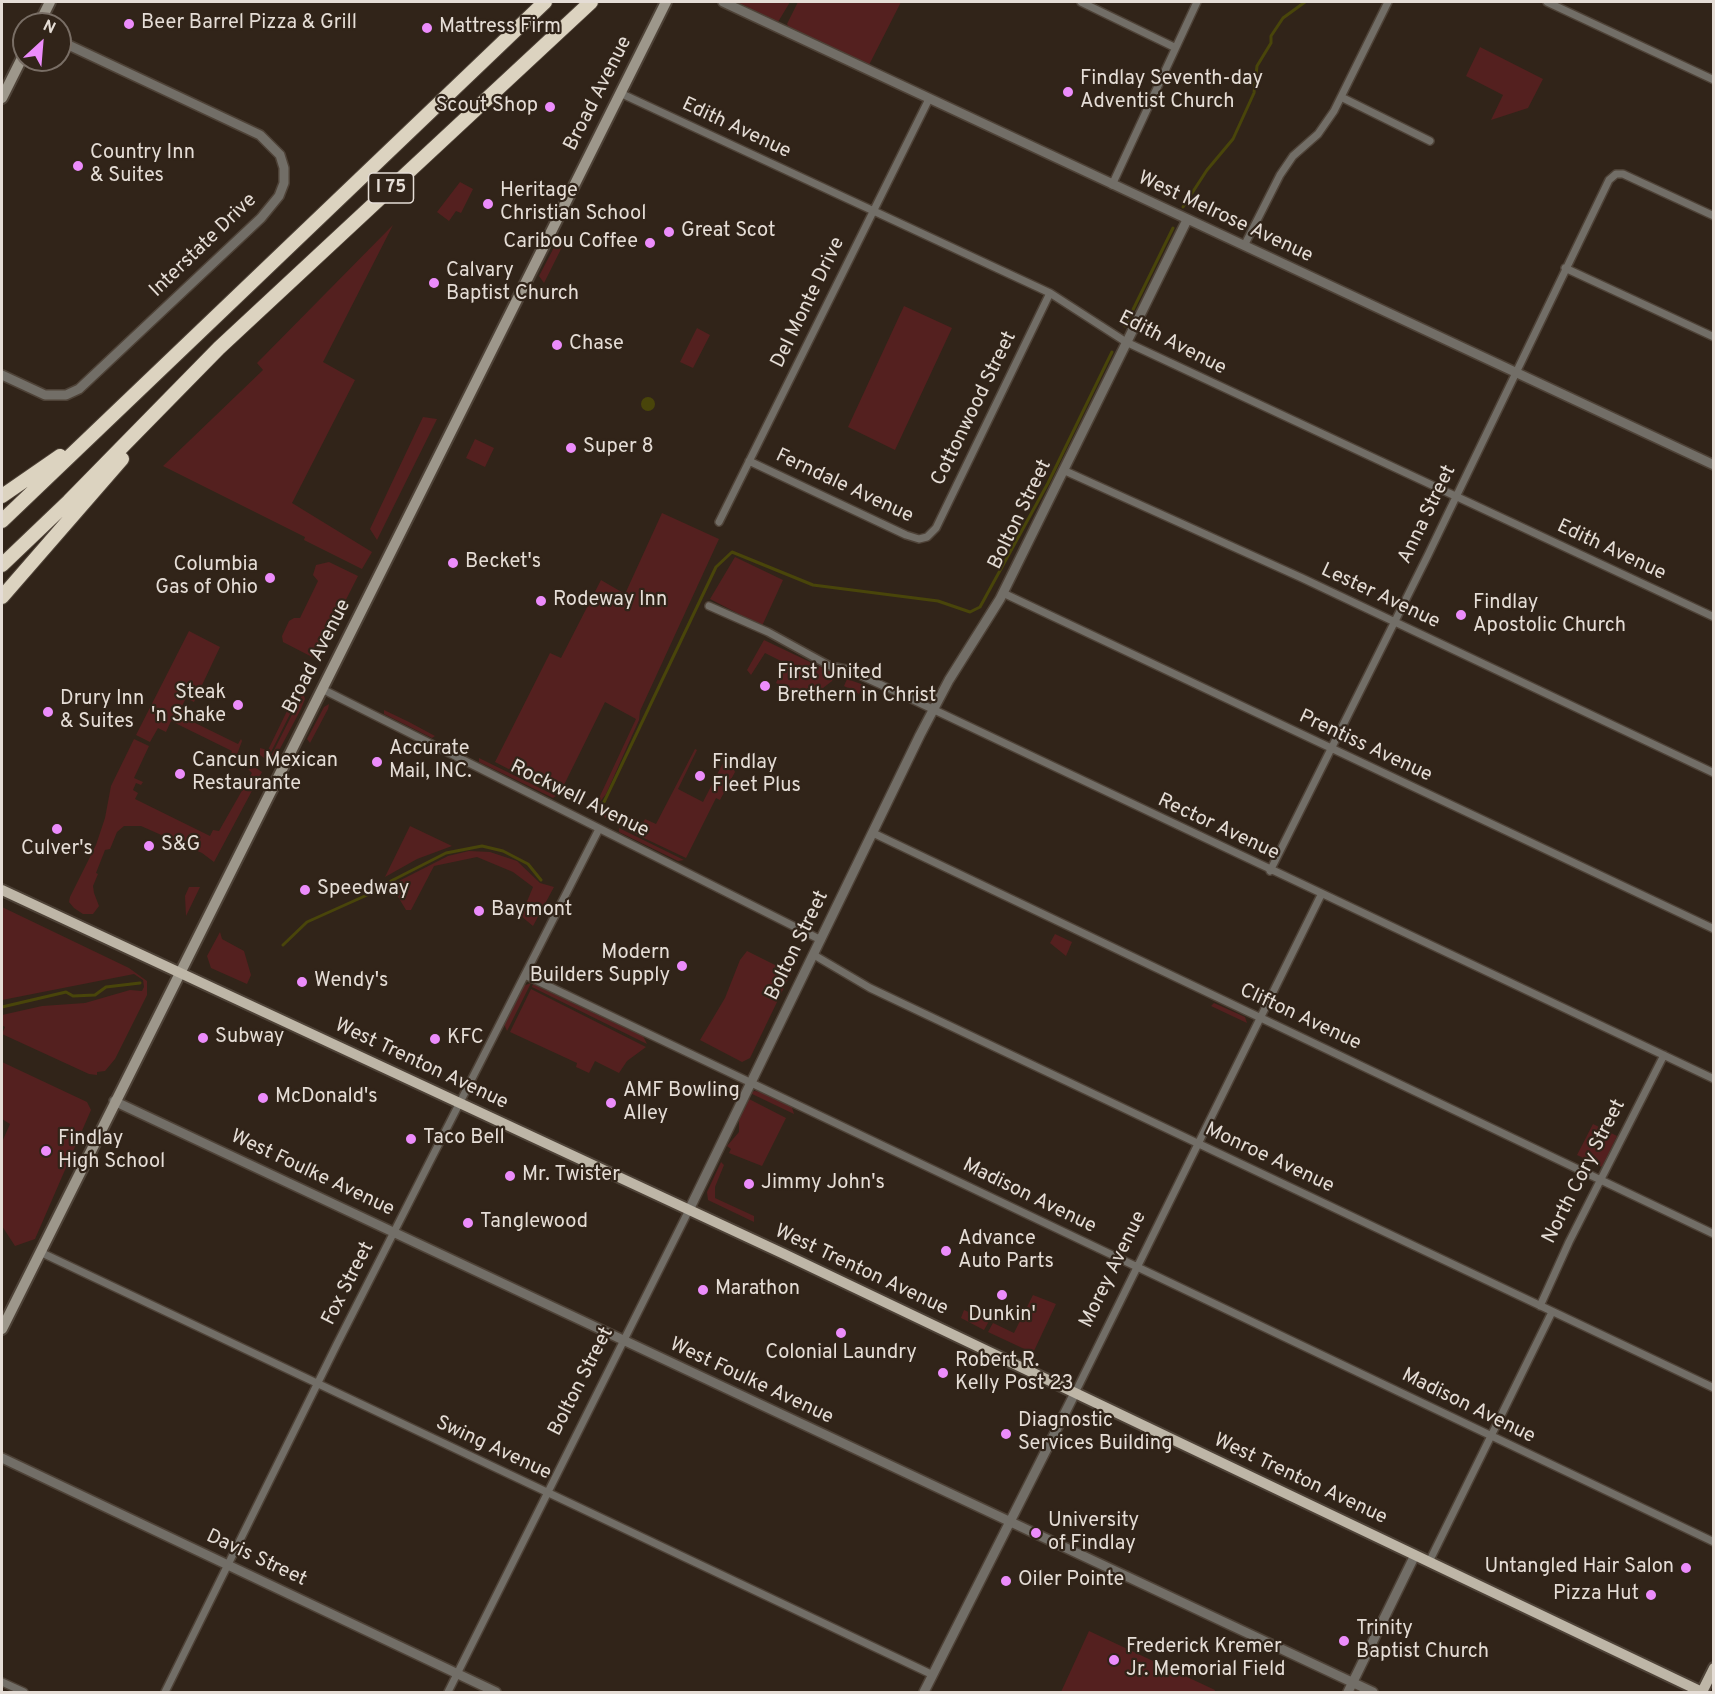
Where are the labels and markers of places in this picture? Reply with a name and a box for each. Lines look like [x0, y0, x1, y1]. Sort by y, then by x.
place label: Beer Barrel Pizza & Grill [141, 12, 357, 36]
place label: Mattress Firm [439, 16, 561, 40]
marker: Beer Barrel Pizza & Grill [122, 17, 136, 31]
marker: Mattress Firm [420, 21, 434, 35]
place label: Findlay Seventh-day Adventist Church [1080, 68, 1263, 115]
marker: Findlay Seventh-day Adventist Church [1061, 85, 1075, 99]
place label: Scout Shop [436, 95, 538, 119]
marker: Scout Shop [543, 100, 557, 114]
place label: Country Inn & Suites [90, 142, 195, 189]
marker: Country Inn & Suites [71, 159, 85, 173]
place label: Heritage Christian School [500, 180, 646, 227]
marker: Heritage Christian School [481, 197, 495, 211]
place label: Great Scot [681, 220, 775, 244]
marker: Great Scot [662, 225, 676, 239]
place label: Caribou Coffee [503, 231, 638, 255]
marker: Caribou Coffee [643, 236, 657, 250]
place label: Calvary Baptist Church [446, 260, 579, 307]
marker: Calvary Baptist Church [427, 276, 441, 290]
place label: Chase [569, 333, 624, 357]
marker: Chase [550, 338, 564, 352]
place label: Super 8 [583, 436, 654, 460]
marker: Super 8 [564, 441, 578, 455]
place label: Becket's [465, 551, 541, 575]
place label: Columbia Gas of Ohio [155, 554, 258, 601]
marker: Becket's [446, 556, 460, 570]
marker: Columbia Gas of Ohio [263, 571, 277, 585]
place label: Rodeway Inn [553, 589, 667, 613]
place label: Findlay Apostolic Church [1473, 592, 1626, 639]
marker: Rodeway Inn [534, 594, 548, 608]
marker: Findlay Apostolic Church [1454, 608, 1468, 622]
place label: First United Brethern in Christ [777, 662, 936, 709]
marker: First United Brethern in Christ [758, 679, 772, 693]
place label: Steak 'n Shake [151, 682, 226, 729]
place label: Drury Inn & Suites [60, 688, 144, 735]
marker: Steak 'n Shake [231, 698, 245, 712]
marker: Drury Inn & Suites [41, 705, 55, 719]
place label: Accurate Mail, INC. [389, 738, 472, 785]
place label: Cancun Mexican Restaurante [192, 750, 338, 797]
place label: Findlay Fleet Plus [712, 752, 801, 799]
marker: Accurate Mail, INC. [370, 755, 384, 769]
marker: Cancun Mexican Restaurante [173, 767, 187, 781]
marker: Findlay Fleet Plus [693, 769, 707, 783]
marker: Culver's [50, 822, 64, 836]
place label: S&G [161, 834, 200, 858]
place label: Culver's [21, 838, 93, 862]
marker: S&G [142, 839, 156, 853]
place label: Speedway [317, 878, 409, 902]
marker: Speedway [298, 883, 312, 897]
place label: Baymont [491, 899, 572, 923]
marker: Baymont [472, 904, 486, 918]
place label: Modern Builders Supply [530, 942, 670, 989]
marker: Modern Builders Supply [675, 959, 689, 973]
place label: Wendy's [314, 970, 388, 994]
marker: Wendy's [295, 975, 309, 989]
place label: Subway [215, 1026, 284, 1050]
place label: KFC [447, 1027, 484, 1051]
marker: Subway [196, 1031, 210, 1045]
marker: KFC [428, 1032, 442, 1046]
place label: AMF Bowling Alley [623, 1080, 740, 1127]
place label: McDonald's [275, 1086, 378, 1110]
marker: McDonald's [256, 1091, 270, 1105]
marker: AMF Bowling Alley [604, 1096, 618, 1110]
place label: Taco Bell [423, 1127, 505, 1151]
place label: Findlay High School [58, 1128, 165, 1175]
marker: Taco Bell [404, 1132, 418, 1146]
marker: Findlay High School [39, 1144, 53, 1158]
place label: Mr. Twister [522, 1164, 620, 1188]
marker: Mr. Twister [503, 1169, 517, 1183]
place label: Jimmy John's [761, 1172, 885, 1196]
marker: Jimmy John's [742, 1177, 756, 1191]
place label: Tanglewood [480, 1211, 588, 1235]
marker: Tanglewood [461, 1216, 475, 1230]
place label: Advance Auto Parts [958, 1228, 1054, 1275]
marker: Advance Auto Parts [939, 1244, 953, 1258]
place label: Marathon [715, 1278, 800, 1302]
marker: Marathon [696, 1283, 710, 1297]
marker: Dunkin' [995, 1288, 1009, 1302]
place label: Dunkin' [968, 1304, 1036, 1328]
marker: Colonial Laundry [834, 1326, 848, 1340]
place label: Colonial Laundry [765, 1342, 917, 1366]
place label: Robert R. Kelly Post 23 [955, 1350, 1074, 1397]
marker: Robert R. Kelly Post 23 [936, 1366, 950, 1380]
place label: Diagnostic Services Building [1018, 1410, 1172, 1457]
marker: Diagnostic Services Building [999, 1427, 1013, 1441]
place label: University of Findlay [1048, 1510, 1139, 1557]
marker: University of Findlay [1029, 1526, 1043, 1540]
place label: Untangled Hair Salon [1484, 1556, 1674, 1580]
marker: Untangled Hair Salon [1679, 1561, 1693, 1575]
place label: Oiler Pointe [1018, 1569, 1124, 1593]
marker: Oiler Pointe [999, 1574, 1013, 1588]
place label: Pizza Hut [1553, 1583, 1639, 1607]
marker: Pizza Hut [1644, 1588, 1658, 1602]
place label: Trinity Baptist Church [1356, 1618, 1489, 1665]
marker: Trinity Baptist Church [1337, 1634, 1351, 1648]
place label: Frederick Kremer Jr. Memorial Field [1126, 1636, 1285, 1683]
marker: Frederick Kremer Jr. Memorial Field [1107, 1653, 1121, 1667]

